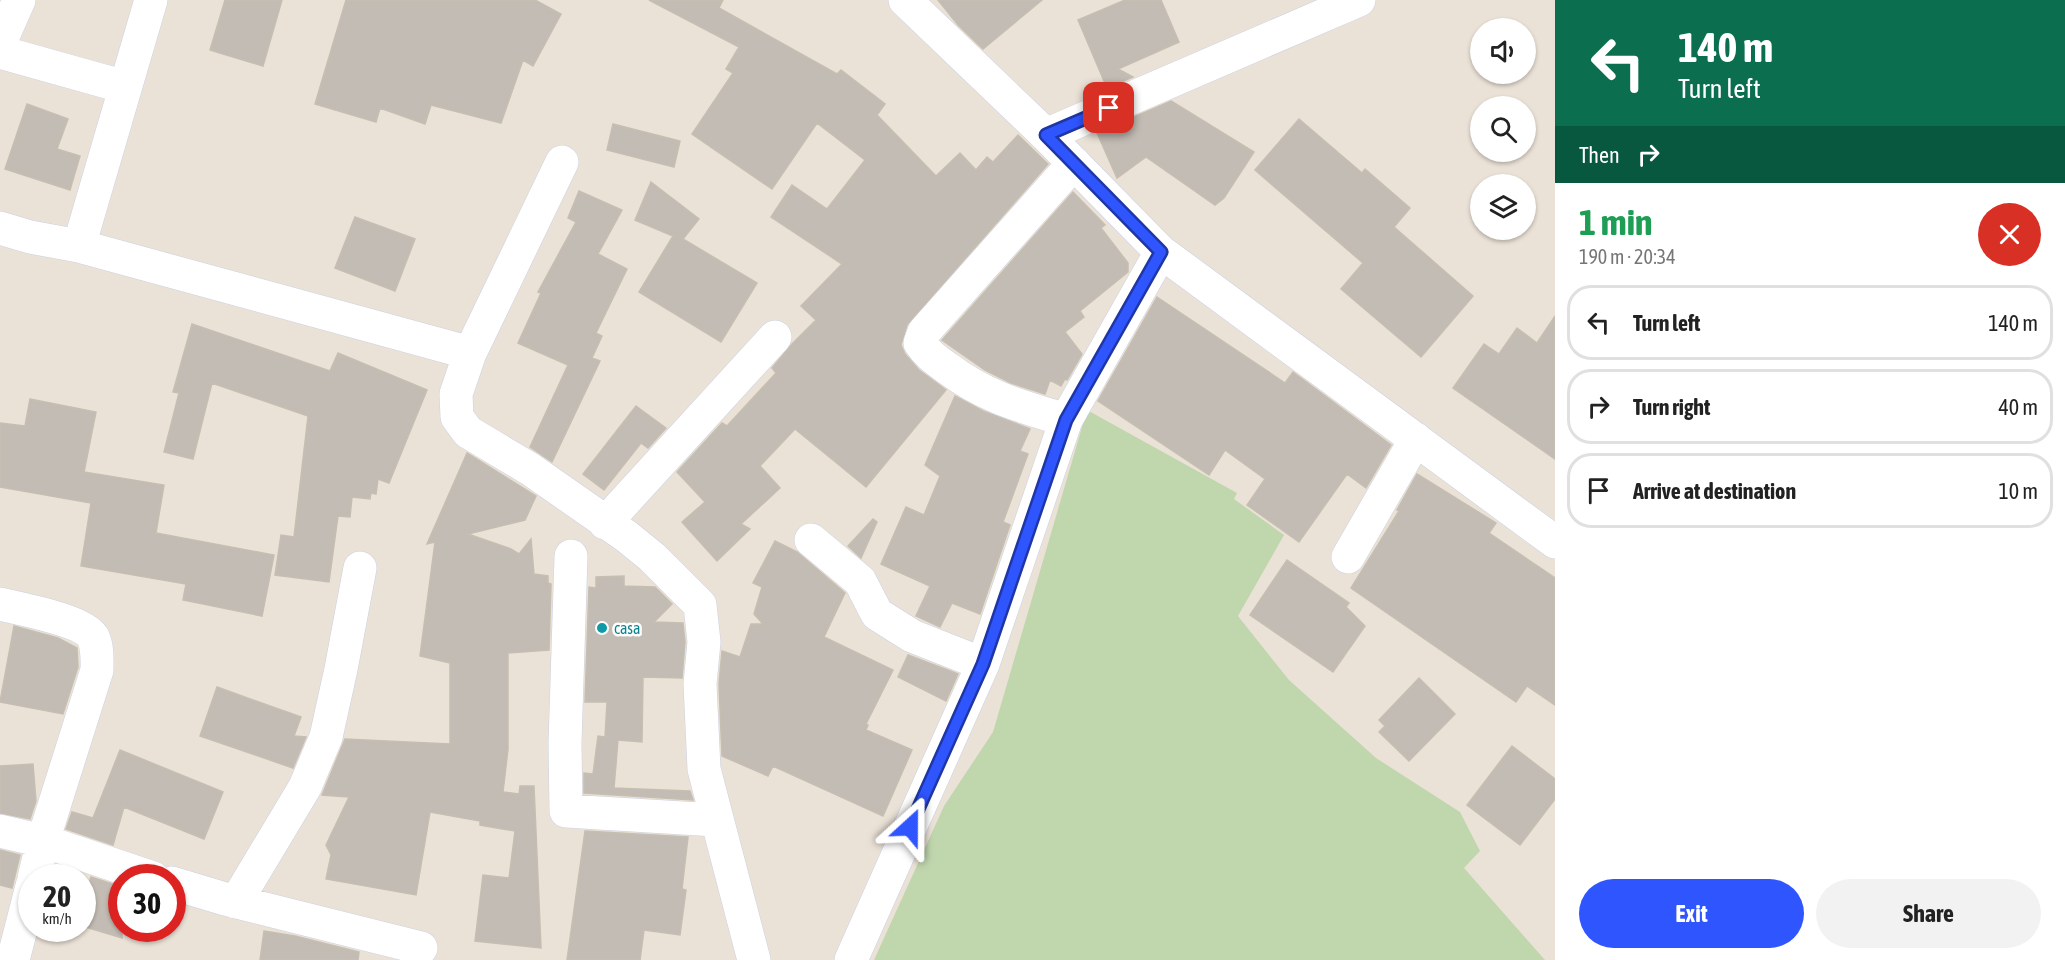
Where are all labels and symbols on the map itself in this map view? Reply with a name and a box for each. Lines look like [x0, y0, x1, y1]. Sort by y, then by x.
pin [1083, 82, 1134, 133]
place label: casa [614, 619, 640, 637]
marker: casa [595, 621, 609, 635]
position arrow [878, 795, 942, 859]
speed limit sign: 30 [108, 864, 186, 942]

